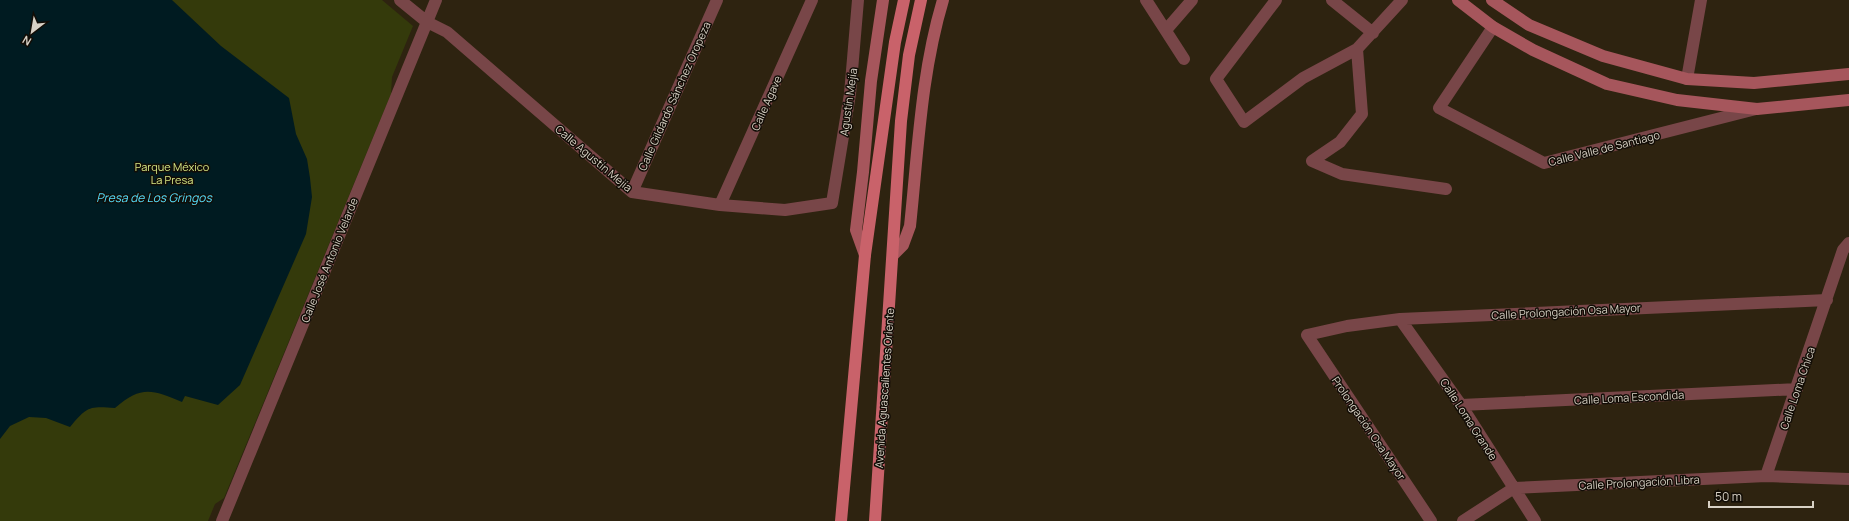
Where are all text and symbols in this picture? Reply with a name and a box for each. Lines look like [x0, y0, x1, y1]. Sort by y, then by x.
north arrow [12, 12, 52, 52]
street label: Calle Gildardo Sánchez Oropeza [634, 19, 714, 173]
text: N [19, 32, 34, 49]
street label: Agustín Mejía [836, 67, 860, 137]
street label: Calle Agave [747, 73, 785, 133]
street label: Calle Agustín Mejía [552, 121, 636, 195]
street label: Calle Valle de Santiago [1547, 127, 1662, 169]
park label: Parque México La Presa [135, 159, 210, 187]
water label: Presa de Los Gringos [96, 189, 213, 206]
street label: Calle José Antonio Velarde [297, 195, 361, 325]
street label: Calle Prolongación Osa Mayor [1491, 300, 1641, 322]
street label: Avenida Aguascalientes Oriente [871, 307, 897, 469]
street label: Calle Loma Chica [1776, 345, 1818, 431]
street label: Prolongación Osa Mayor [1329, 373, 1409, 483]
street label: Calle Loma Grande [1437, 375, 1501, 463]
street label: Calle Loma Escondida [1574, 387, 1684, 407]
street label: Calle Prolongación Libra [1578, 471, 1700, 493]
scale bar [1709, 483, 1813, 509]
text: 50 m [1715, 488, 1742, 505]

